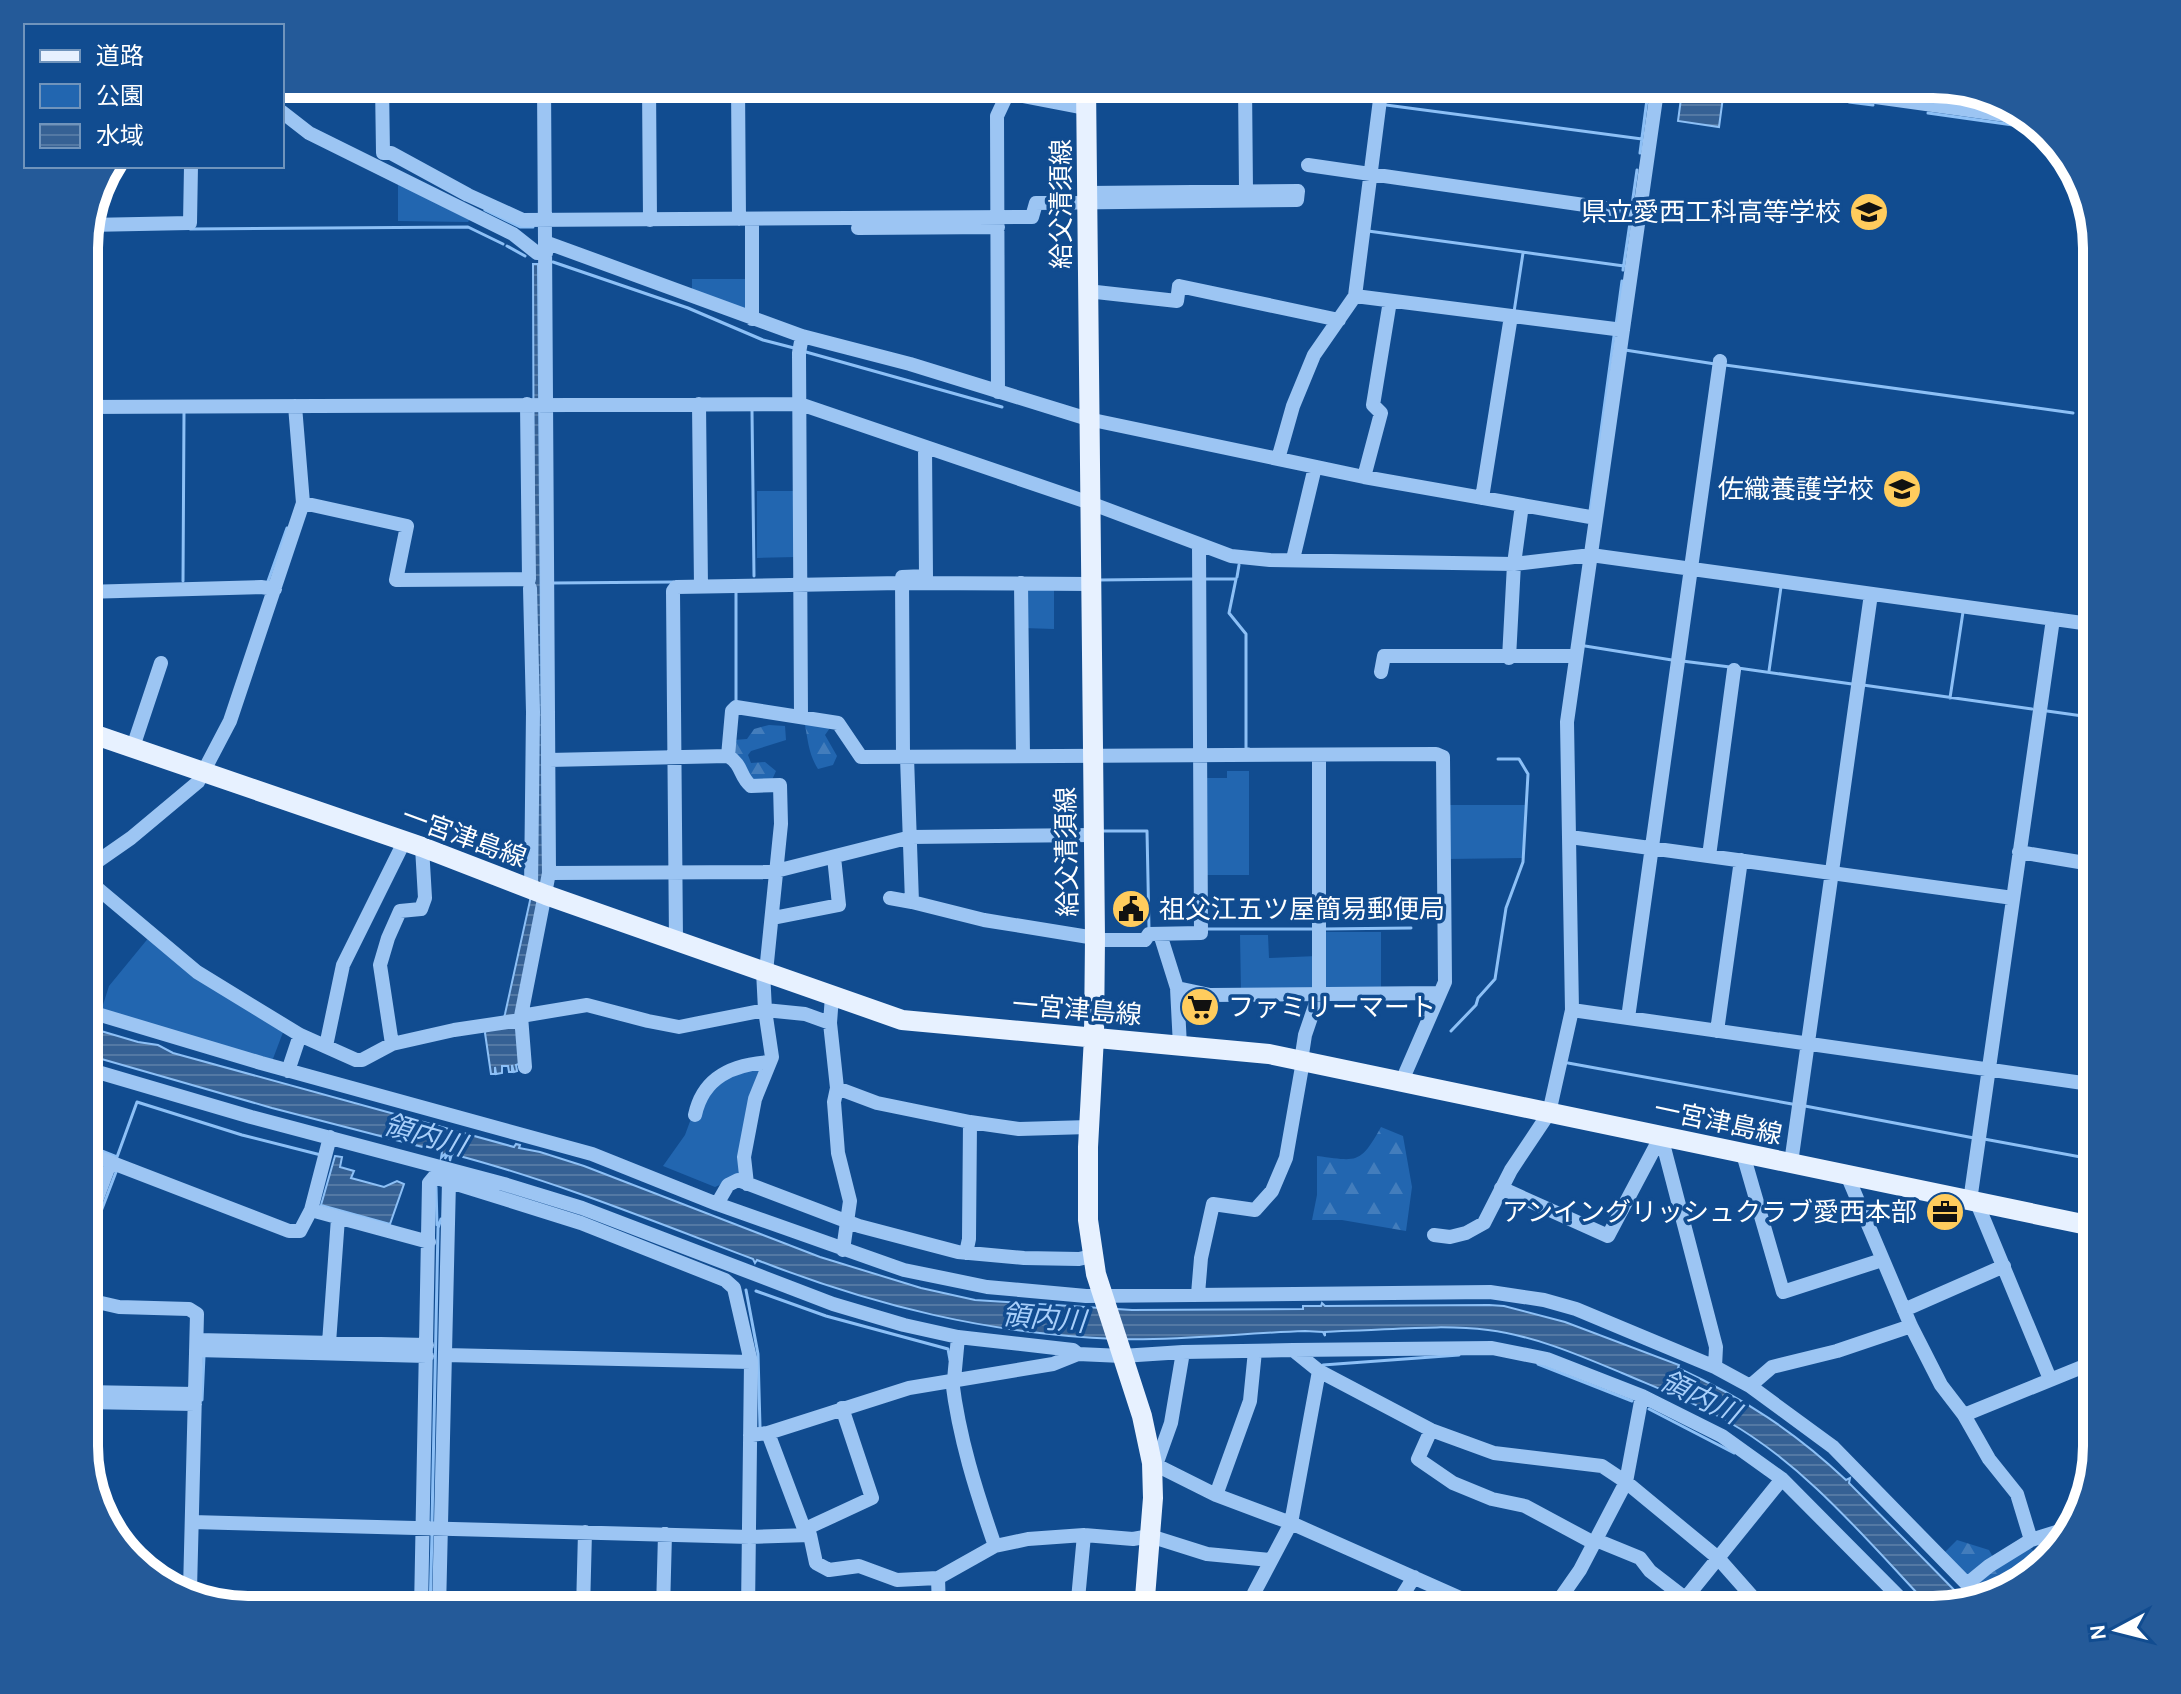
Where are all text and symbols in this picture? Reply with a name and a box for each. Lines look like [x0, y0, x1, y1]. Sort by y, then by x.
legend [24, 24, 284, 168]
text: 道路 [96, 42, 144, 70]
text: 公園 [96, 82, 144, 110]
text: 水域 [96, 122, 144, 150]
street label: 給父清須線 [1046, 139, 1077, 269]
school or university icon: 県立愛西工科高等学校 [1848, 191, 1890, 233]
place label: 県立愛西工科高等学校 [1581, 197, 1841, 228]
school or university icon: 佐織養護学校 [1881, 468, 1923, 510]
place label: 佐織養護学校 [1718, 474, 1874, 505]
street label: 給父清須線 [1050, 787, 1084, 917]
street label: 一宮津島線 [398, 800, 530, 874]
public building icon: 祖父江五ツ屋簡易郵便局 [1110, 888, 1152, 930]
place label: 祖父江五ツ屋簡易郵便局 [1159, 894, 1445, 925]
supermarket icon: ファミリーマート [1179, 986, 1221, 1028]
street label: 一宮津島線 [1011, 989, 1143, 1031]
place label: ファミリーマート [1228, 992, 1436, 1023]
street label: 一宮津島線 [1651, 1093, 1785, 1151]
water label: 領内川 [380, 1108, 473, 1163]
office icon: アンイングリッシュクラブ愛西本部 [1924, 1191, 1966, 1233]
place label: アンイングリッシュクラブ愛西本部 [1502, 1197, 1917, 1228]
water label: 領内川 [1001, 1298, 1090, 1338]
water label: 領内川 [1655, 1364, 1748, 1432]
north arrow [2077, 1590, 2157, 1670]
text: N [2084, 1623, 2112, 1642]

